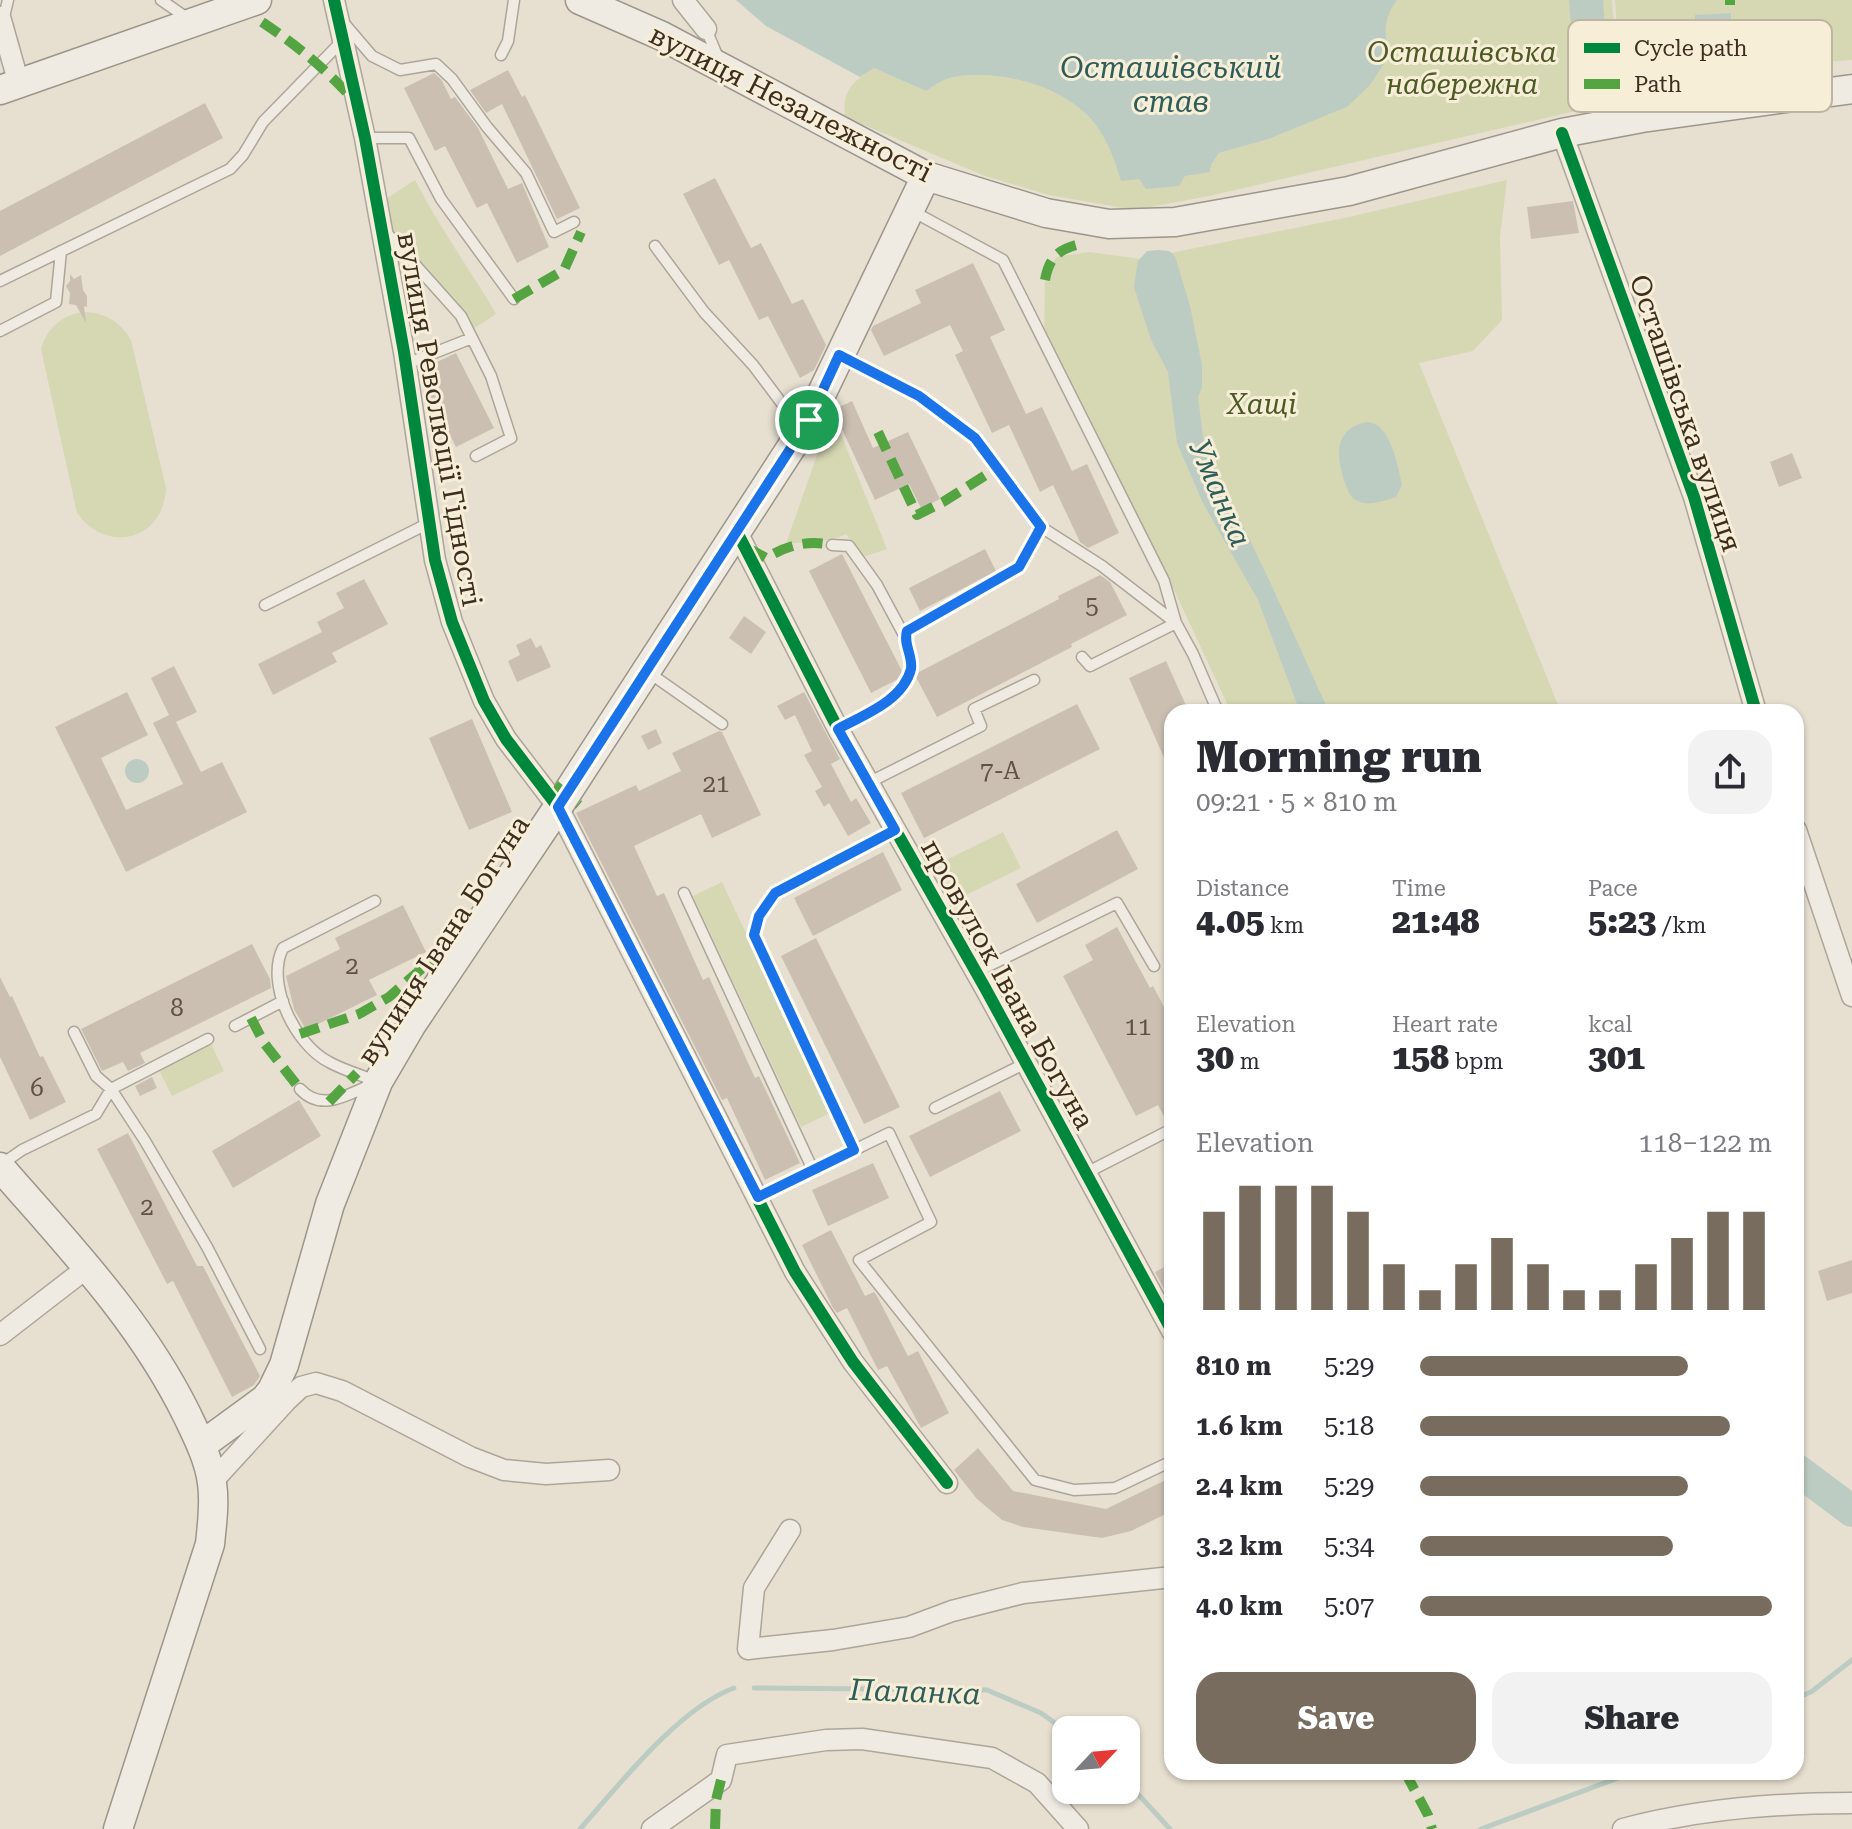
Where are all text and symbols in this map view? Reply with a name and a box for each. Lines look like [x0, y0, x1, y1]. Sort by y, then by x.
street label: вулиця Незалежності [644, 18, 937, 189]
legend [1568, 20, 1832, 112]
park label: Осташівська набережна [1367, 36, 1557, 101]
text: Cycle path [1634, 36, 1748, 61]
water label: Осташівський став [1060, 50, 1282, 119]
text: Path [1634, 72, 1682, 97]
street label: вулиця Революції Гідності [390, 229, 489, 609]
street label: Осташівська вулиця [1623, 270, 1748, 556]
pin [775, 386, 843, 454]
park label: Хащі [1225, 388, 1297, 421]
icon: arrive [787, 398, 831, 442]
water label: Уманка [1182, 434, 1259, 552]
house number: 5 [1085, 592, 1099, 620]
button: share [1688, 730, 1772, 814]
text: Morning run [1196, 731, 1482, 783]
house number: 7-А [980, 757, 1020, 785]
house number: 21 [703, 770, 729, 798]
text: 09:21 · 5 × 810 m [1196, 787, 1397, 817]
street label: вулиця Івана Богуна [350, 809, 536, 1071]
street label: провулок Івана Богуна [914, 834, 1101, 1135]
text: Distance [1196, 876, 1289, 901]
text: Time [1392, 876, 1446, 901]
text: Pace [1588, 876, 1638, 901]
text: 4.05 [1196, 901, 1264, 941]
text: 21:48 [1392, 901, 1479, 941]
text: 5:23 [1588, 901, 1656, 941]
text: km [1264, 913, 1304, 938]
text: /km [1656, 913, 1706, 938]
house number: 2 [345, 952, 359, 980]
house number: 8 [170, 994, 184, 1022]
text: Elevation [1196, 1012, 1296, 1037]
text: Heart rate [1392, 1012, 1498, 1037]
text: kcal [1588, 1012, 1632, 1037]
house number: 11 [1125, 1013, 1151, 1041]
text: 30 [1196, 1037, 1234, 1077]
text: 158 [1392, 1037, 1449, 1077]
text: 301 [1588, 1037, 1645, 1077]
text: m [1234, 1049, 1260, 1074]
text: bpm [1449, 1049, 1503, 1074]
house number: 6 [30, 1074, 44, 1102]
text: Elevation [1196, 1128, 1314, 1158]
text: 118–122 m [1639, 1128, 1772, 1158]
house number: 2 [140, 1193, 154, 1221]
text: 810 m [1196, 1351, 1271, 1381]
text: 5:29 [1324, 1351, 1374, 1381]
text: 1.6 km [1196, 1411, 1283, 1441]
text: 5:18 [1324, 1411, 1374, 1441]
text: 2.4 km [1196, 1471, 1283, 1501]
text: 5:29 [1324, 1471, 1374, 1501]
text: 3.2 km [1196, 1531, 1283, 1561]
text: 5:34 [1324, 1531, 1374, 1561]
text: 4.0 km [1196, 1591, 1283, 1621]
text: 5:07 [1324, 1591, 1374, 1621]
water label: Паланка [848, 1672, 981, 1711]
button: Save [1196, 1672, 1476, 1764]
button: Share [1492, 1672, 1772, 1764]
north arrow [1052, 1716, 1140, 1804]
map controls [1052, 1716, 1140, 1804]

